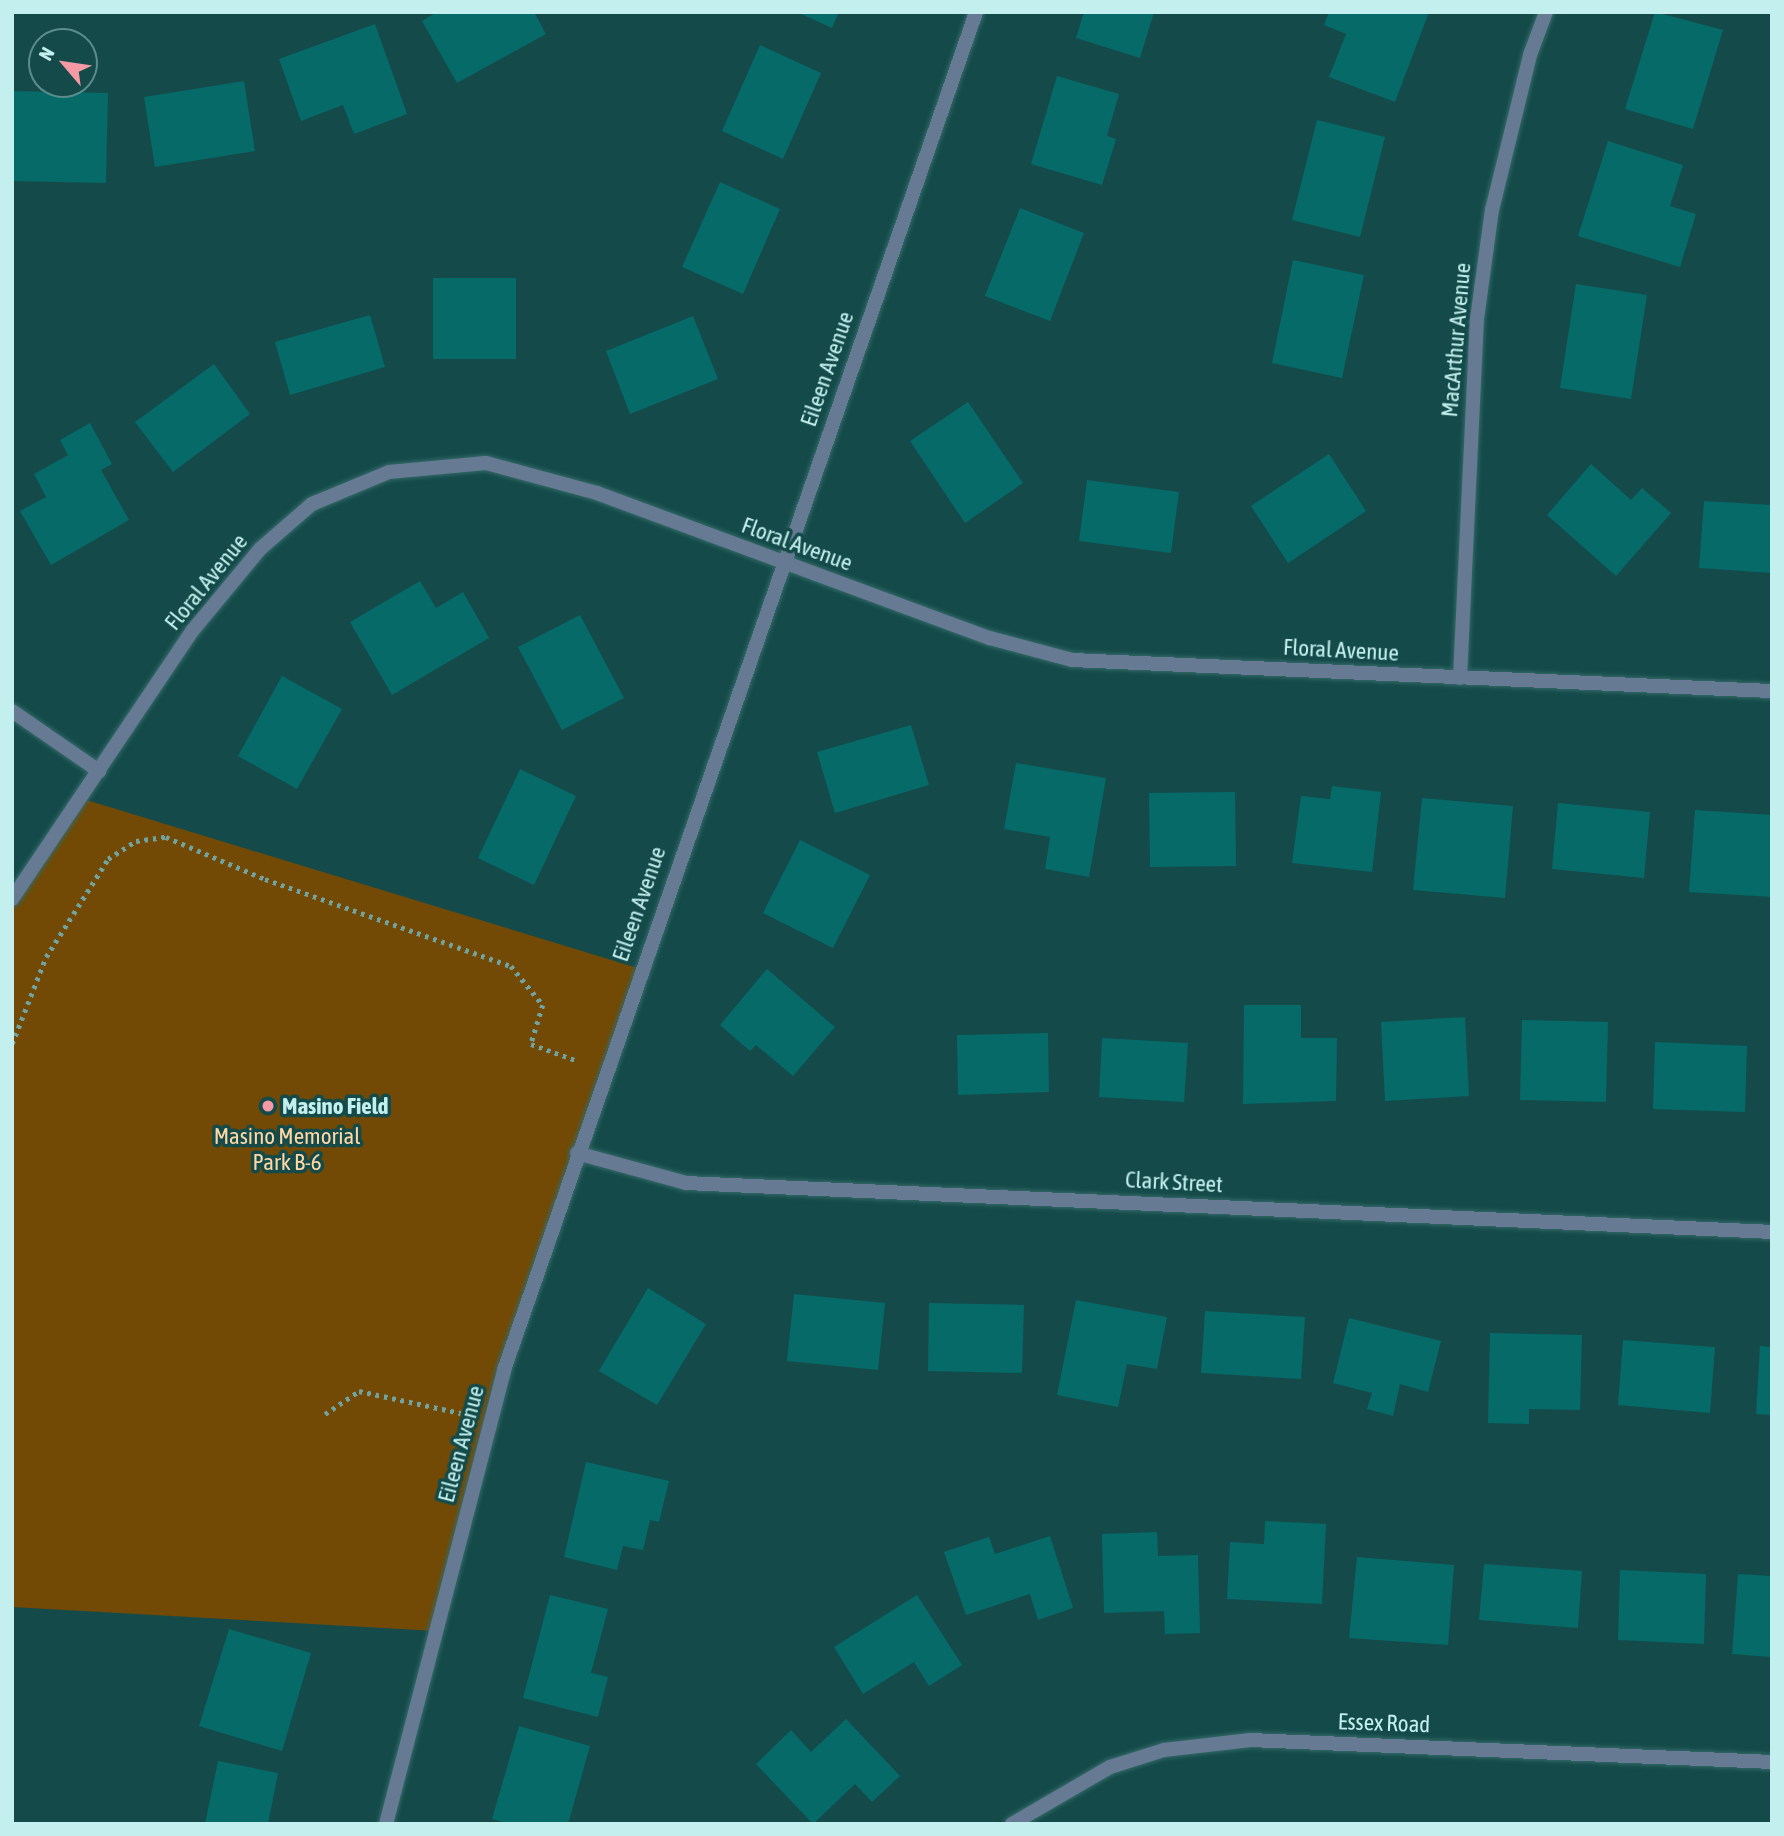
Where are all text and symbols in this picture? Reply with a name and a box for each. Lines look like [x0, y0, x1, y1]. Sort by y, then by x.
north arrow [28, 28, 98, 98]
text: N [34, 44, 59, 64]
street label: MacArthur Avenue [1436, 262, 1476, 418]
street label: Eileen Avenue [794, 308, 860, 430]
street label: Floral Avenue [738, 511, 856, 577]
street label: Floral Avenue [159, 528, 253, 636]
street label: Floral Avenue [1282, 633, 1400, 667]
street label: Eileen Avenue [606, 843, 672, 965]
place label: Masino Field [282, 1092, 388, 1120]
marker: Masino Field [260, 1098, 276, 1114]
park label: Masino Memorial Park B-6 [214, 1122, 360, 1176]
street label: Clark Street [1125, 1166, 1223, 1198]
street label: Eileen Avenue [432, 1383, 490, 1505]
street label: Essex Road [1337, 1708, 1431, 1738]

